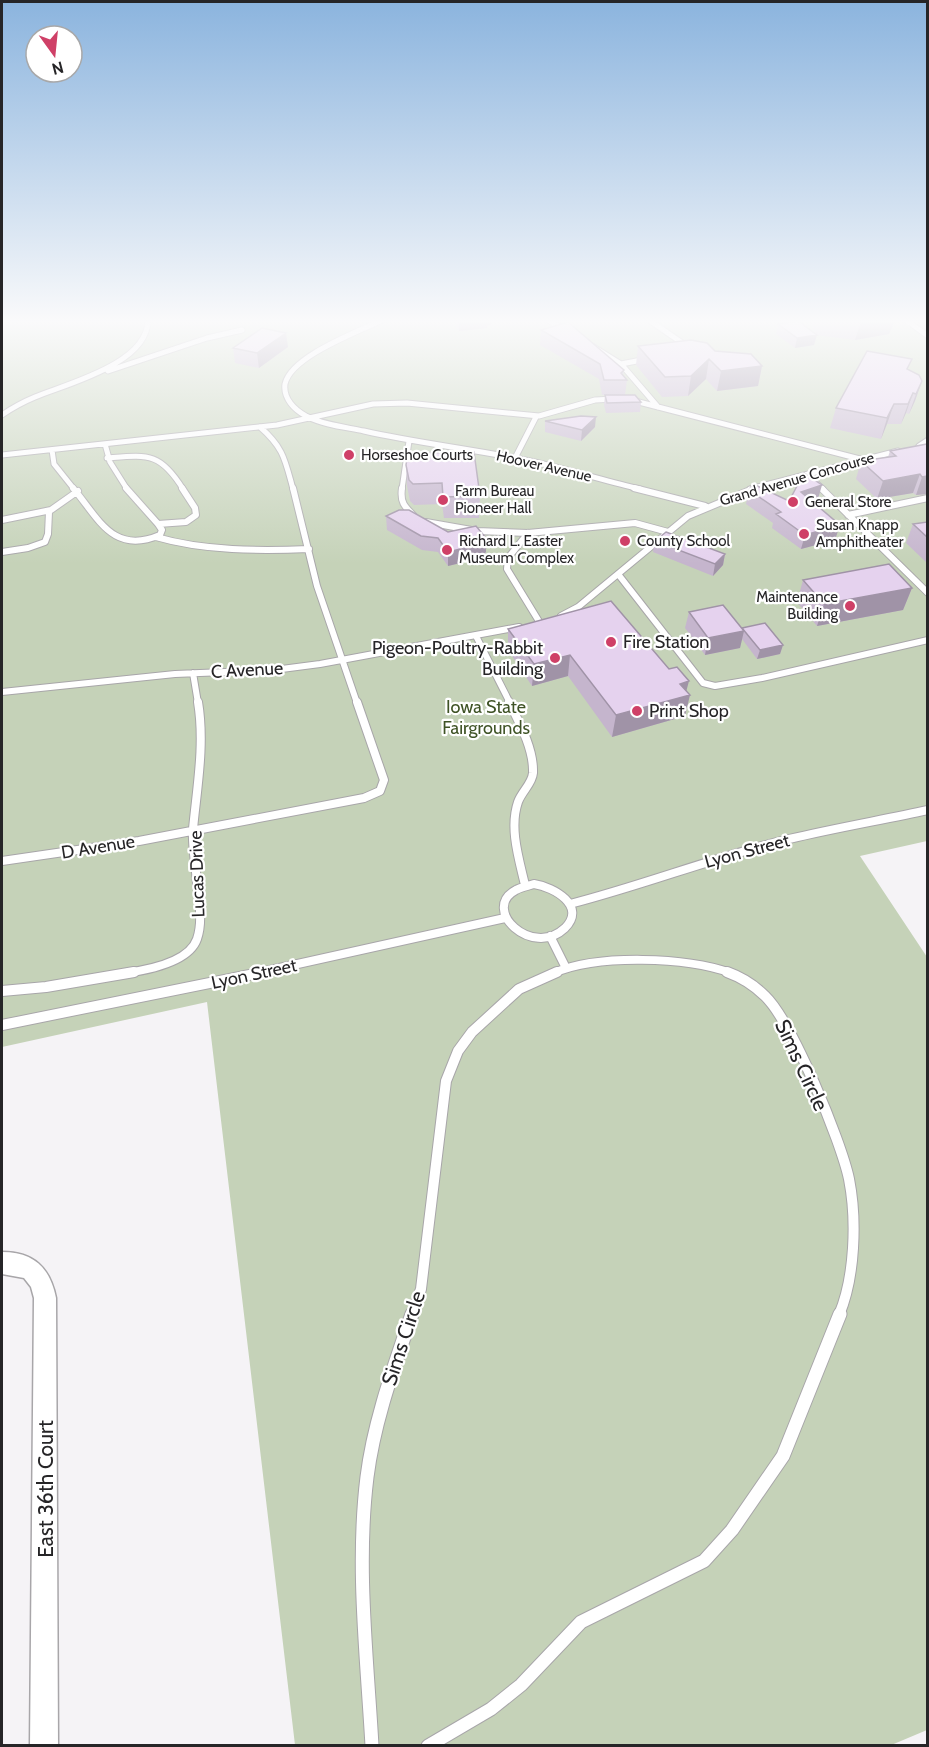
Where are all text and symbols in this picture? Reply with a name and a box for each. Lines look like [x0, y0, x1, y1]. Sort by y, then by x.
north arrow [24, 24, 84, 84]
text: N [50, 57, 66, 79]
place label: Horseshoe Courts [361, 446, 473, 464]
street label: Hoover Avenue [495, 446, 594, 486]
marker: Horseshoe Courts [342, 448, 356, 462]
street label: Grand Avenue Concourse [718, 448, 877, 510]
place label: Farm Bureau Pioneer Hall [455, 482, 534, 517]
marker: Farm Bureau Pioneer Hall [436, 493, 450, 507]
place label: General Store [805, 493, 892, 511]
marker: General Store [786, 495, 800, 509]
place label: Susan Knapp Amphitheater [816, 516, 904, 551]
marker: Susan Knapp Amphitheater [797, 527, 811, 541]
place label: Richard L. Easter Museum Complex [459, 532, 574, 567]
place label: County School [637, 532, 731, 550]
marker: County School [618, 534, 632, 548]
marker: Richard L. Easter Museum Complex [440, 543, 454, 557]
place label: Maintenance Building [756, 588, 839, 623]
marker: Maintenance Building [843, 599, 857, 613]
place label: Fire Station [623, 631, 709, 653]
marker: Fire Station [604, 635, 618, 649]
place label: Pigeon-Poultry-Rabbit Building [372, 637, 544, 680]
marker: Pigeon-Poultry-Rabbit Building [548, 651, 562, 665]
street label: C Avenue [210, 657, 284, 683]
park label: Iowa State Fairgrounds [442, 696, 530, 739]
place label: Print Shop [649, 700, 729, 722]
marker: Print Shop [630, 704, 644, 718]
street label: Lyon Street [702, 829, 792, 873]
street label: D Avenue [60, 830, 136, 864]
street label: Lucas Drive [184, 830, 210, 918]
street label: Lyon Street [209, 954, 299, 994]
street label: Sims Circle [770, 1015, 834, 1115]
street label: Sims Circle [376, 1287, 430, 1388]
street label: East 36th Court [33, 1420, 58, 1558]

